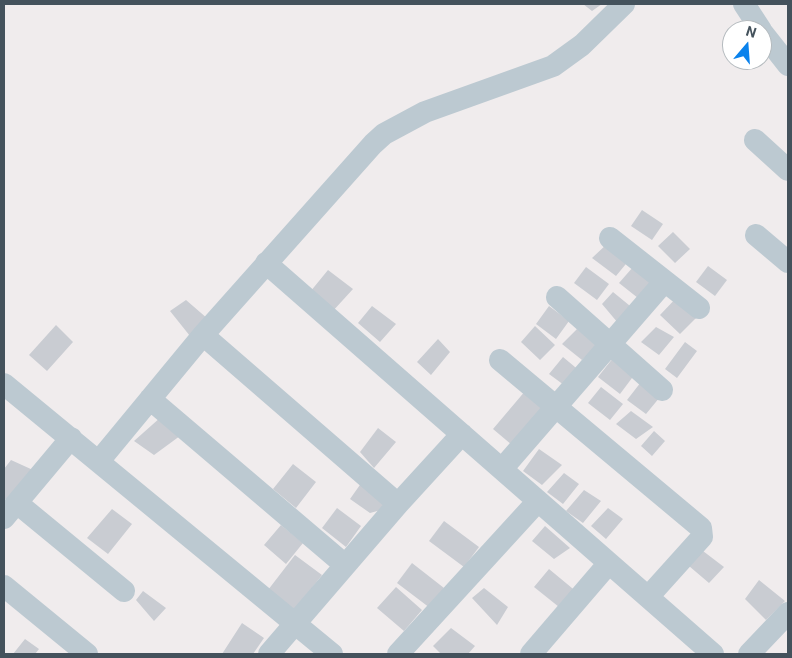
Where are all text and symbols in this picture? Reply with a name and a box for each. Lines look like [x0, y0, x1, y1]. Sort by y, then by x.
north arrow [722, 20, 772, 70]
text: N [744, 23, 758, 41]

